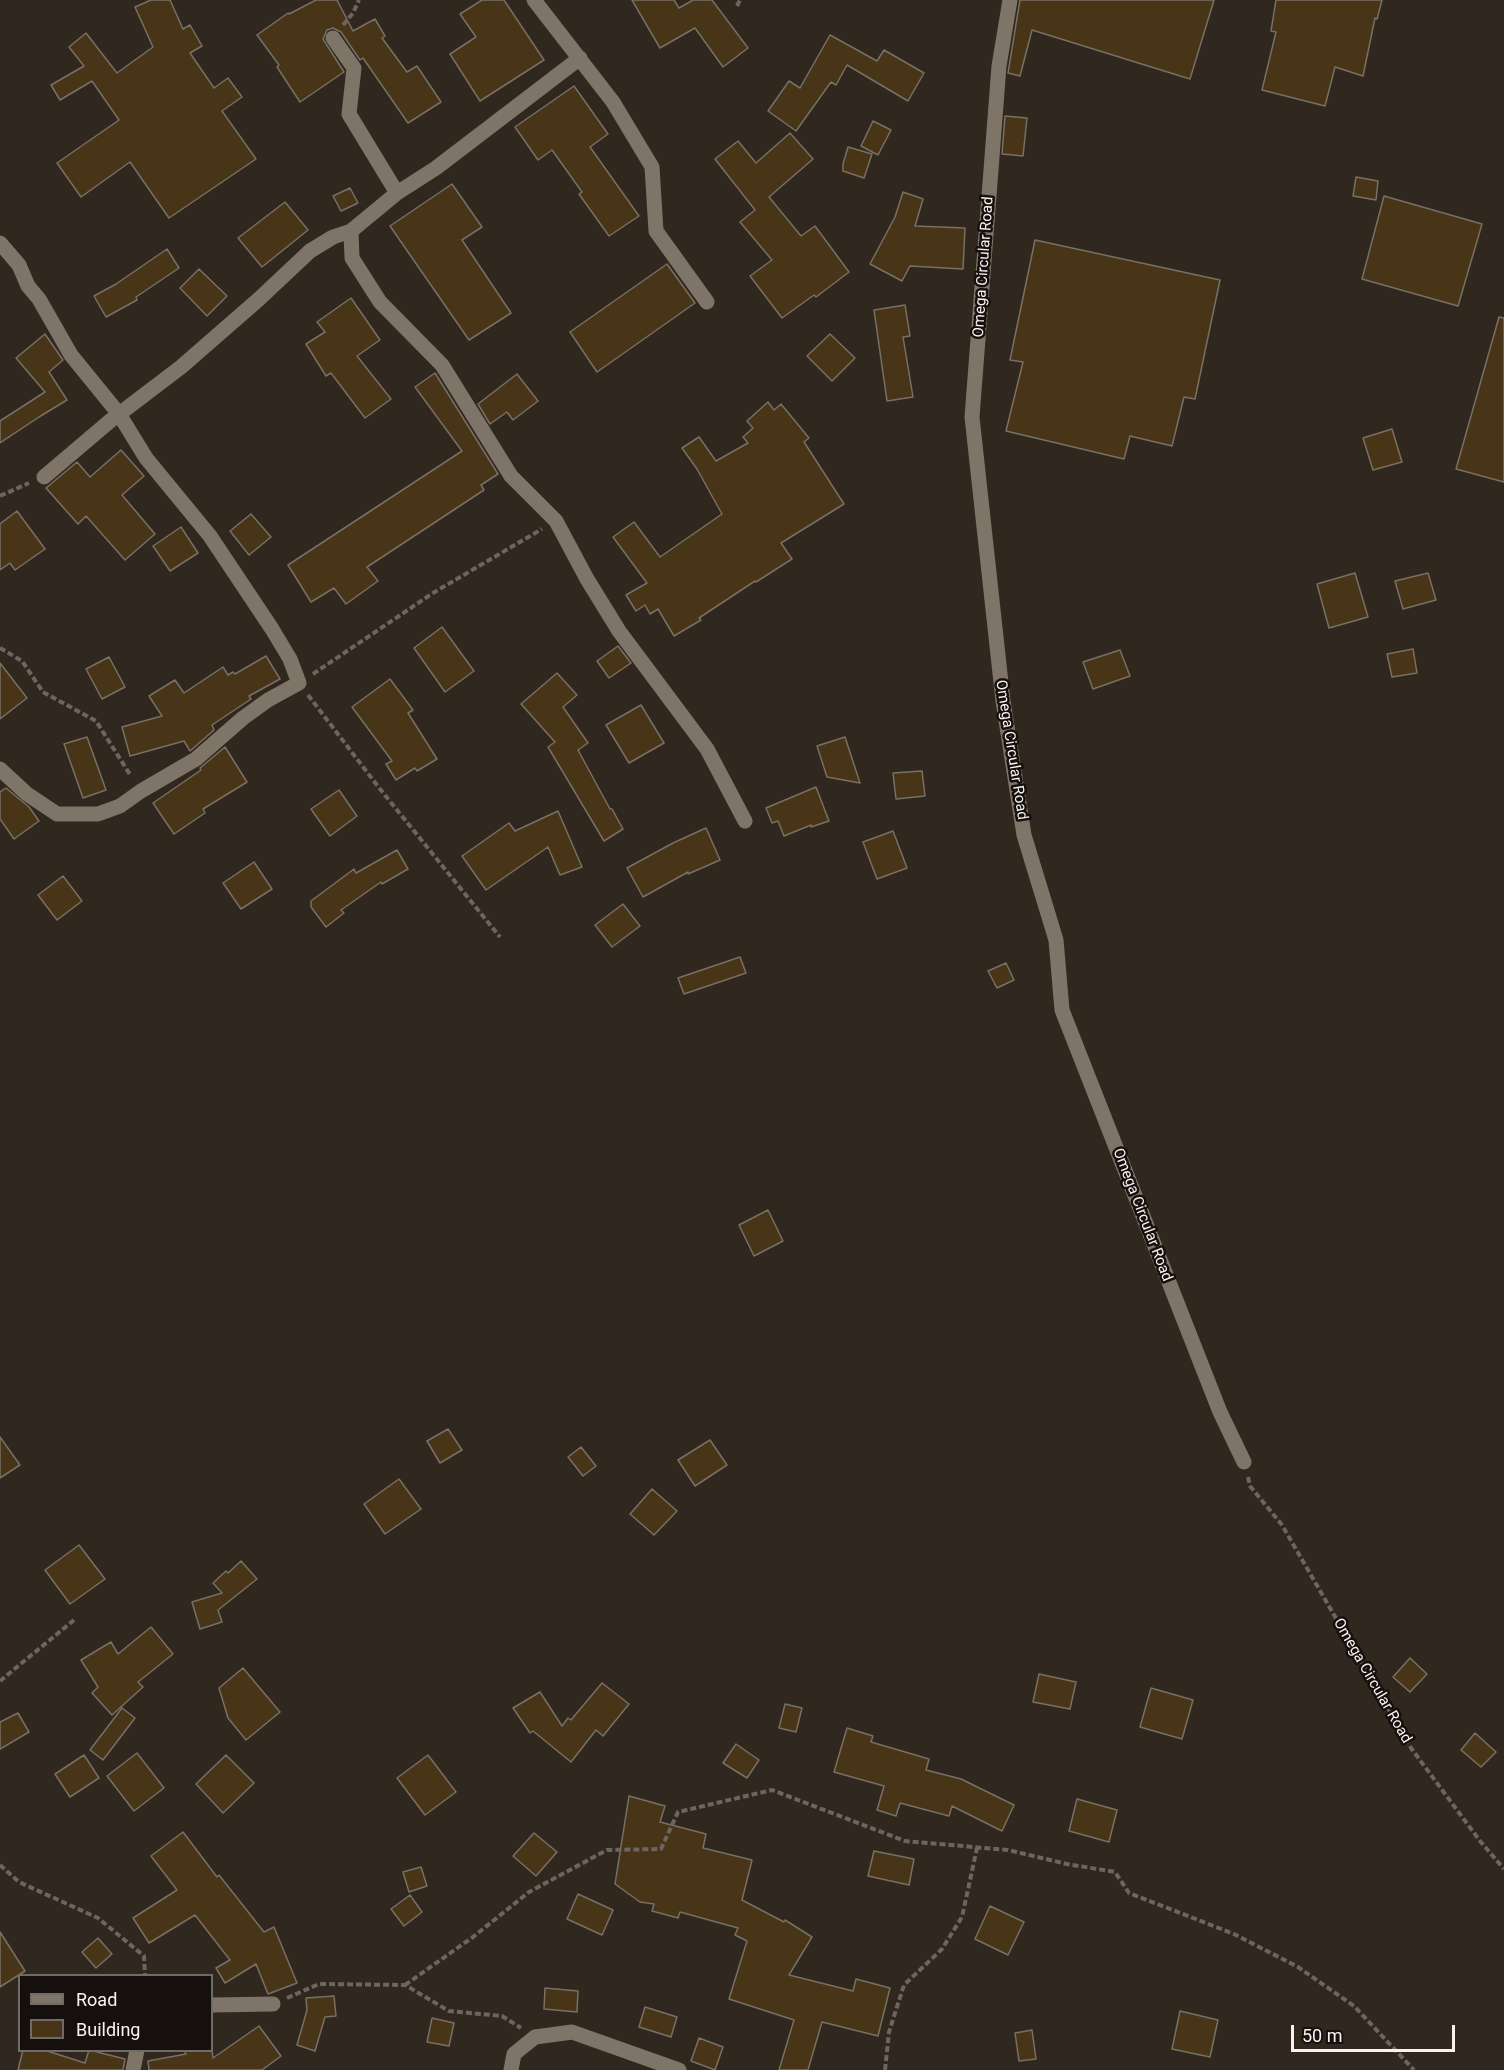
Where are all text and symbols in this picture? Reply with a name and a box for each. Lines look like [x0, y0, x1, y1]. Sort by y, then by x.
street label: Omega Circular Road [970, 196, 998, 338]
street label: Omega Circular Road [991, 679, 1031, 821]
street label: Omega Circular Road [1108, 1146, 1176, 1284]
street label: Omega Circular Road [1329, 1615, 1415, 1747]
legend [18, 1974, 213, 2052]
text: Road [76, 1989, 117, 2010]
scale bar [1294, 2013, 1458, 2051]
text: Building [76, 2019, 140, 2040]
text: 50 m [1302, 2025, 1342, 2046]

